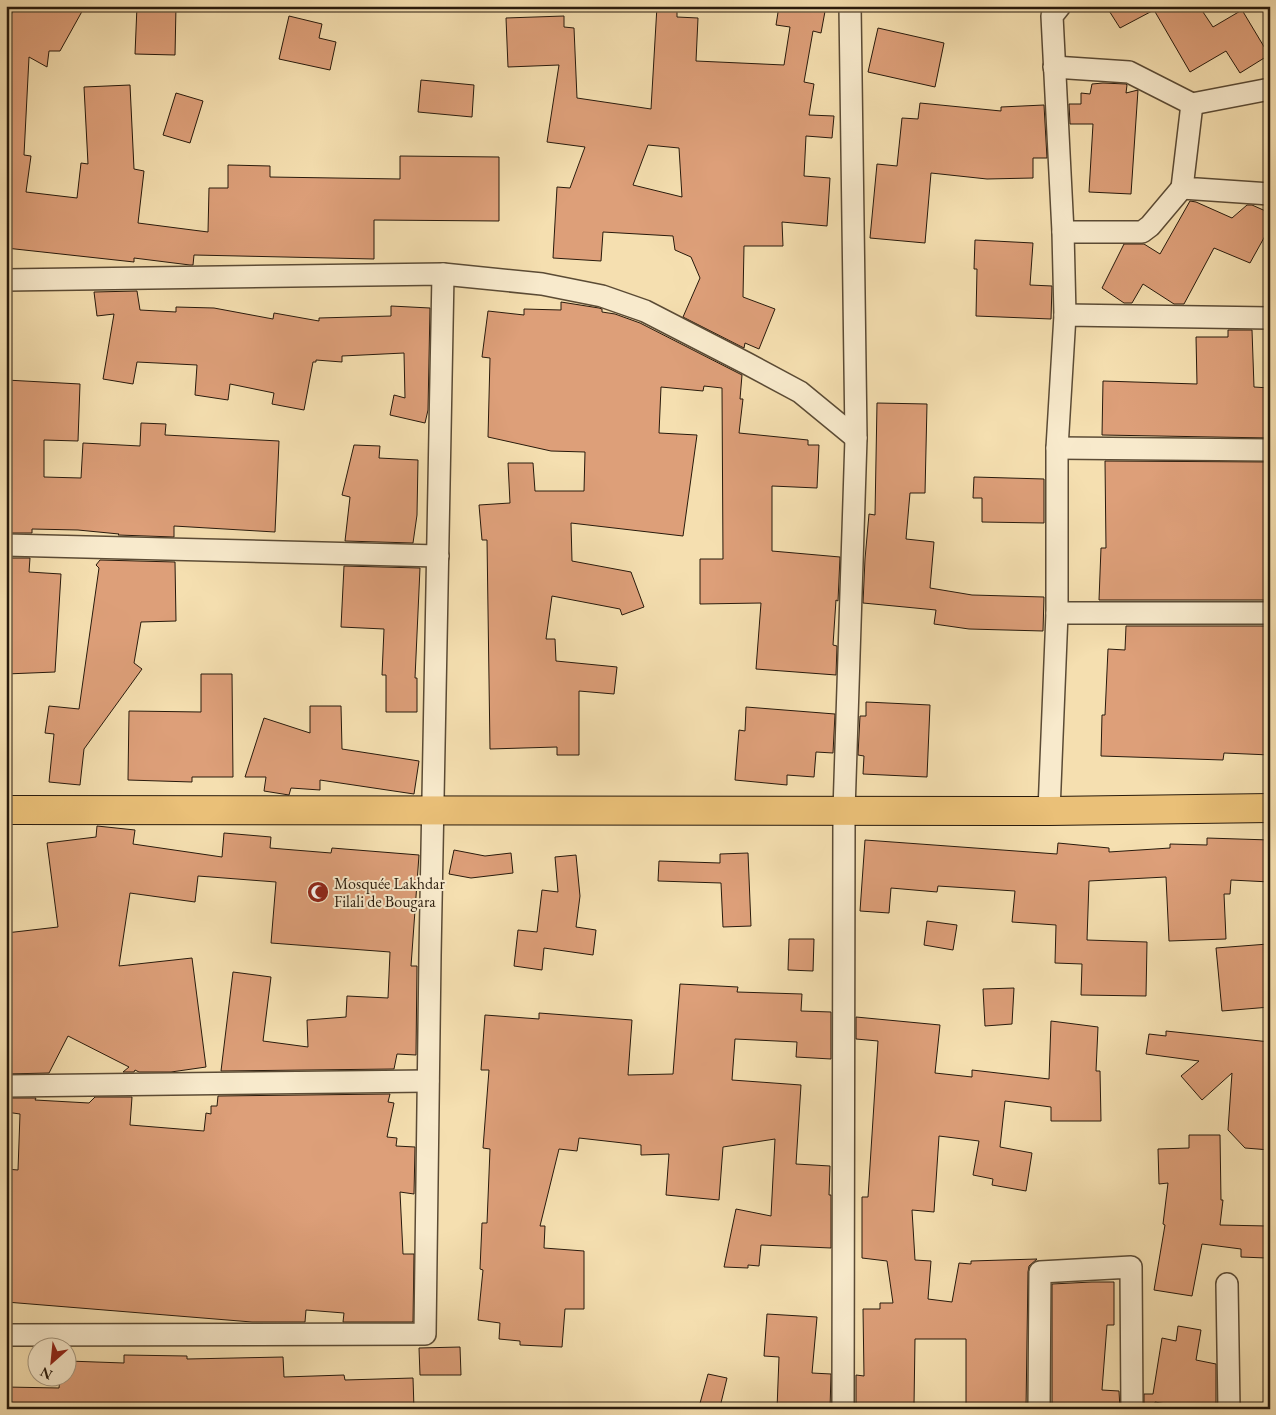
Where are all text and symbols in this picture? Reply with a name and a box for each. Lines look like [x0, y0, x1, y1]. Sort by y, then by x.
place label: Mosquée Lakhdar Filali de Bougara [334, 873, 445, 912]
mosque icon: Mosquée Lakhdar Filali de Bougara [306, 880, 330, 904]
north arrow [28, 1338, 78, 1388]
text: N [36, 1363, 55, 1384]

